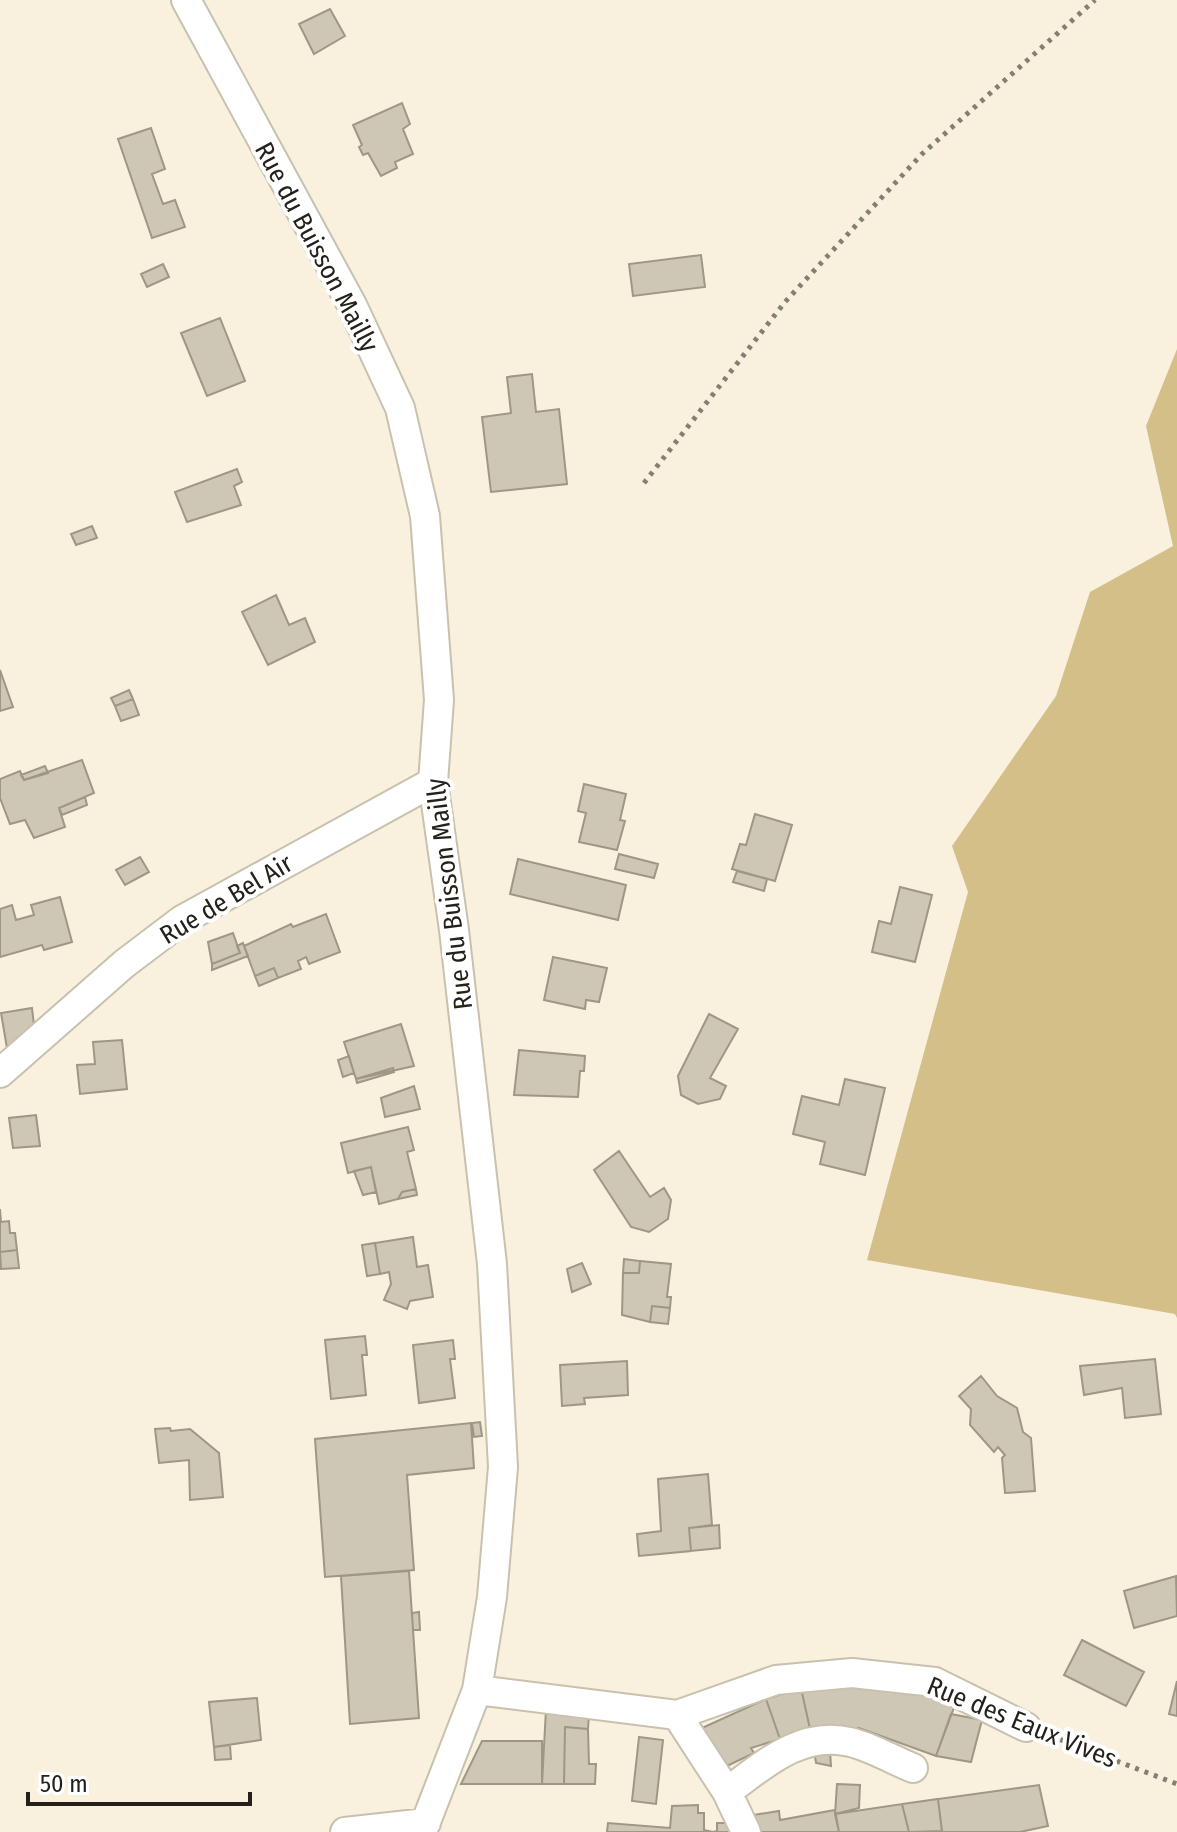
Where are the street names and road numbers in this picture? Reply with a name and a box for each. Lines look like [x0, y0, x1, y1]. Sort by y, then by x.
street label: Rue du Buisson Mailly [248, 137, 385, 358]
street label: Rue du Buisson Mailly [420, 776, 479, 1011]
street label: Rue de Bel Air [154, 848, 298, 951]
street label: Rue des Eaux Vives [923, 1670, 1121, 1775]

